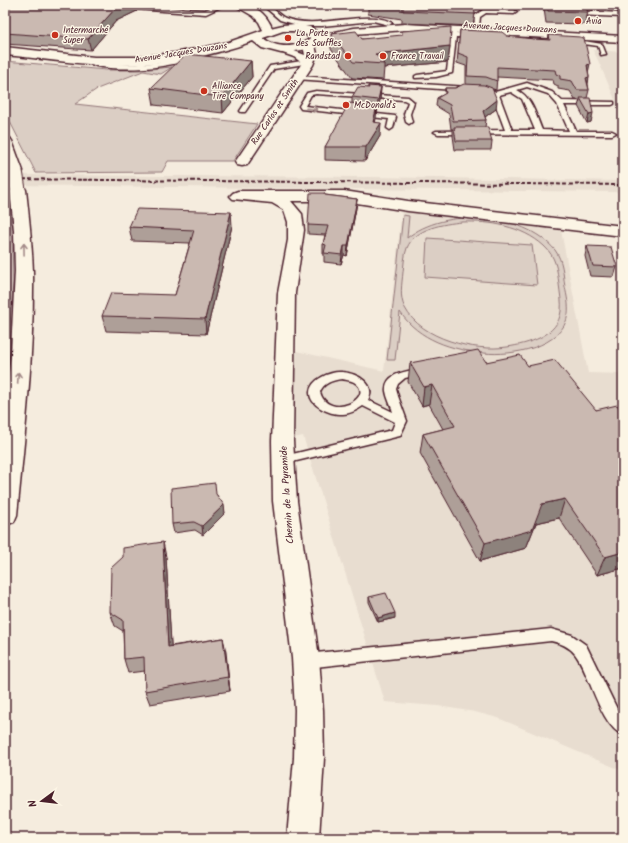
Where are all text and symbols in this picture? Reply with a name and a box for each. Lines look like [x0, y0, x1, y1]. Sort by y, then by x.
place label: Avia [586, 14, 602, 29]
marker: Avia [573, 16, 583, 26]
street label: Avenue Jacques Douzans [463, 18, 557, 38]
place label: Intermarché Super [63, 23, 109, 48]
place label: La Porte des Souffles [296, 26, 341, 51]
marker: Intermarché Super [50, 30, 60, 40]
marker: La Porte des Souffles [283, 33, 293, 43]
street label: Avenue Jacques Douzans [134, 38, 229, 68]
place label: Randstad [305, 49, 341, 64]
place label: France Travail [391, 49, 445, 64]
marker: Randstad [343, 51, 353, 61]
marker: France Travail [378, 51, 388, 61]
street label: Rue Carlos et Smith [247, 76, 303, 148]
place label: Alliance Tire Company [212, 79, 265, 104]
marker: Alliance Tire Company [199, 86, 209, 96]
place label: McDonald's [354, 98, 396, 113]
marker: McDonald's [341, 100, 351, 110]
one-way arrow [305, 105, 318, 113]
one-way arrow [20, 243, 27, 256]
one-way arrow [15, 372, 22, 385]
street label: Chemin de la Pyramide [276, 445, 298, 545]
north arrow [22, 781, 62, 821]
text: N [24, 798, 43, 809]

